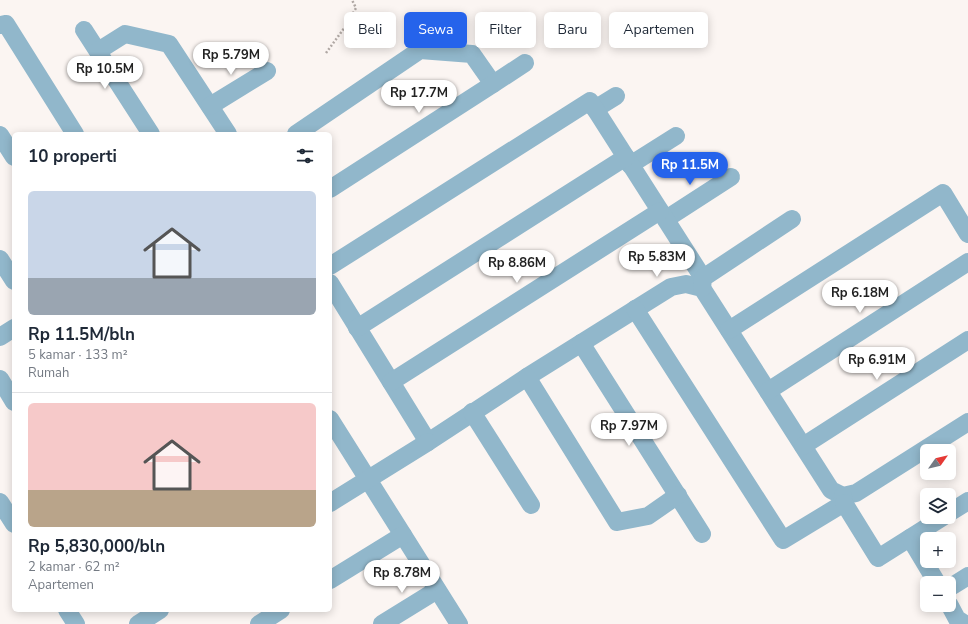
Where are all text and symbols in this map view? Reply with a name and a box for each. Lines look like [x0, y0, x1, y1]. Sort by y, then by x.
chip: Beli [344, 12, 396, 48]
chip: Sewa [404, 12, 467, 48]
chip: Filter [475, 12, 536, 48]
chip: Baru [544, 12, 601, 48]
chip: Apartemen [609, 12, 708, 48]
pin: Rp 5.79M [190, 42, 272, 76]
text: Rp 5.79M [202, 46, 260, 64]
pin: Rp 10.5M [64, 56, 146, 90]
text: Rp 10.5M [76, 60, 134, 78]
pin: Rp 17.7M [378, 80, 460, 114]
text: Rp 17.7M [390, 84, 448, 102]
text: 10 properti [28, 145, 117, 168]
icon: filters [294, 145, 316, 167]
pin: Rp 11.5M [649, 152, 731, 186]
text: Rp 11.5M [661, 156, 719, 174]
icon: home [136, 217, 208, 289]
pin: Rp 5.83M [616, 244, 698, 278]
text: Rp 5.83M [628, 248, 686, 266]
pin: Rp 8.86M [476, 250, 558, 284]
text: Rp 8.86M [488, 254, 546, 272]
pin: Rp 6.18M [819, 280, 901, 314]
text: Rp 6.18M [831, 284, 889, 302]
text: Rp 11.5M/bln [28, 323, 135, 346]
text: 5 kamar · 133 m² [28, 346, 128, 364]
pin: Rp 6.91M [836, 347, 918, 381]
text: Rp 6.91M [848, 351, 906, 369]
text: Rumah [28, 364, 69, 382]
pin: Rp 7.97M [588, 413, 670, 447]
text: Rp 7.97M [600, 417, 658, 435]
icon: home [136, 429, 208, 501]
north arrow [920, 444, 956, 480]
map controls [920, 444, 956, 612]
button: layers [920, 488, 956, 524]
button: + [920, 532, 956, 568]
text: Rp 5,830,000/bln [28, 535, 165, 558]
text: 2 kamar · 62 m² [28, 558, 120, 576]
pin: Rp 8.78M [361, 560, 443, 594]
text: Rp 8.78M [373, 564, 431, 582]
text: Apartemen [28, 576, 94, 594]
button: − [920, 576, 956, 612]

